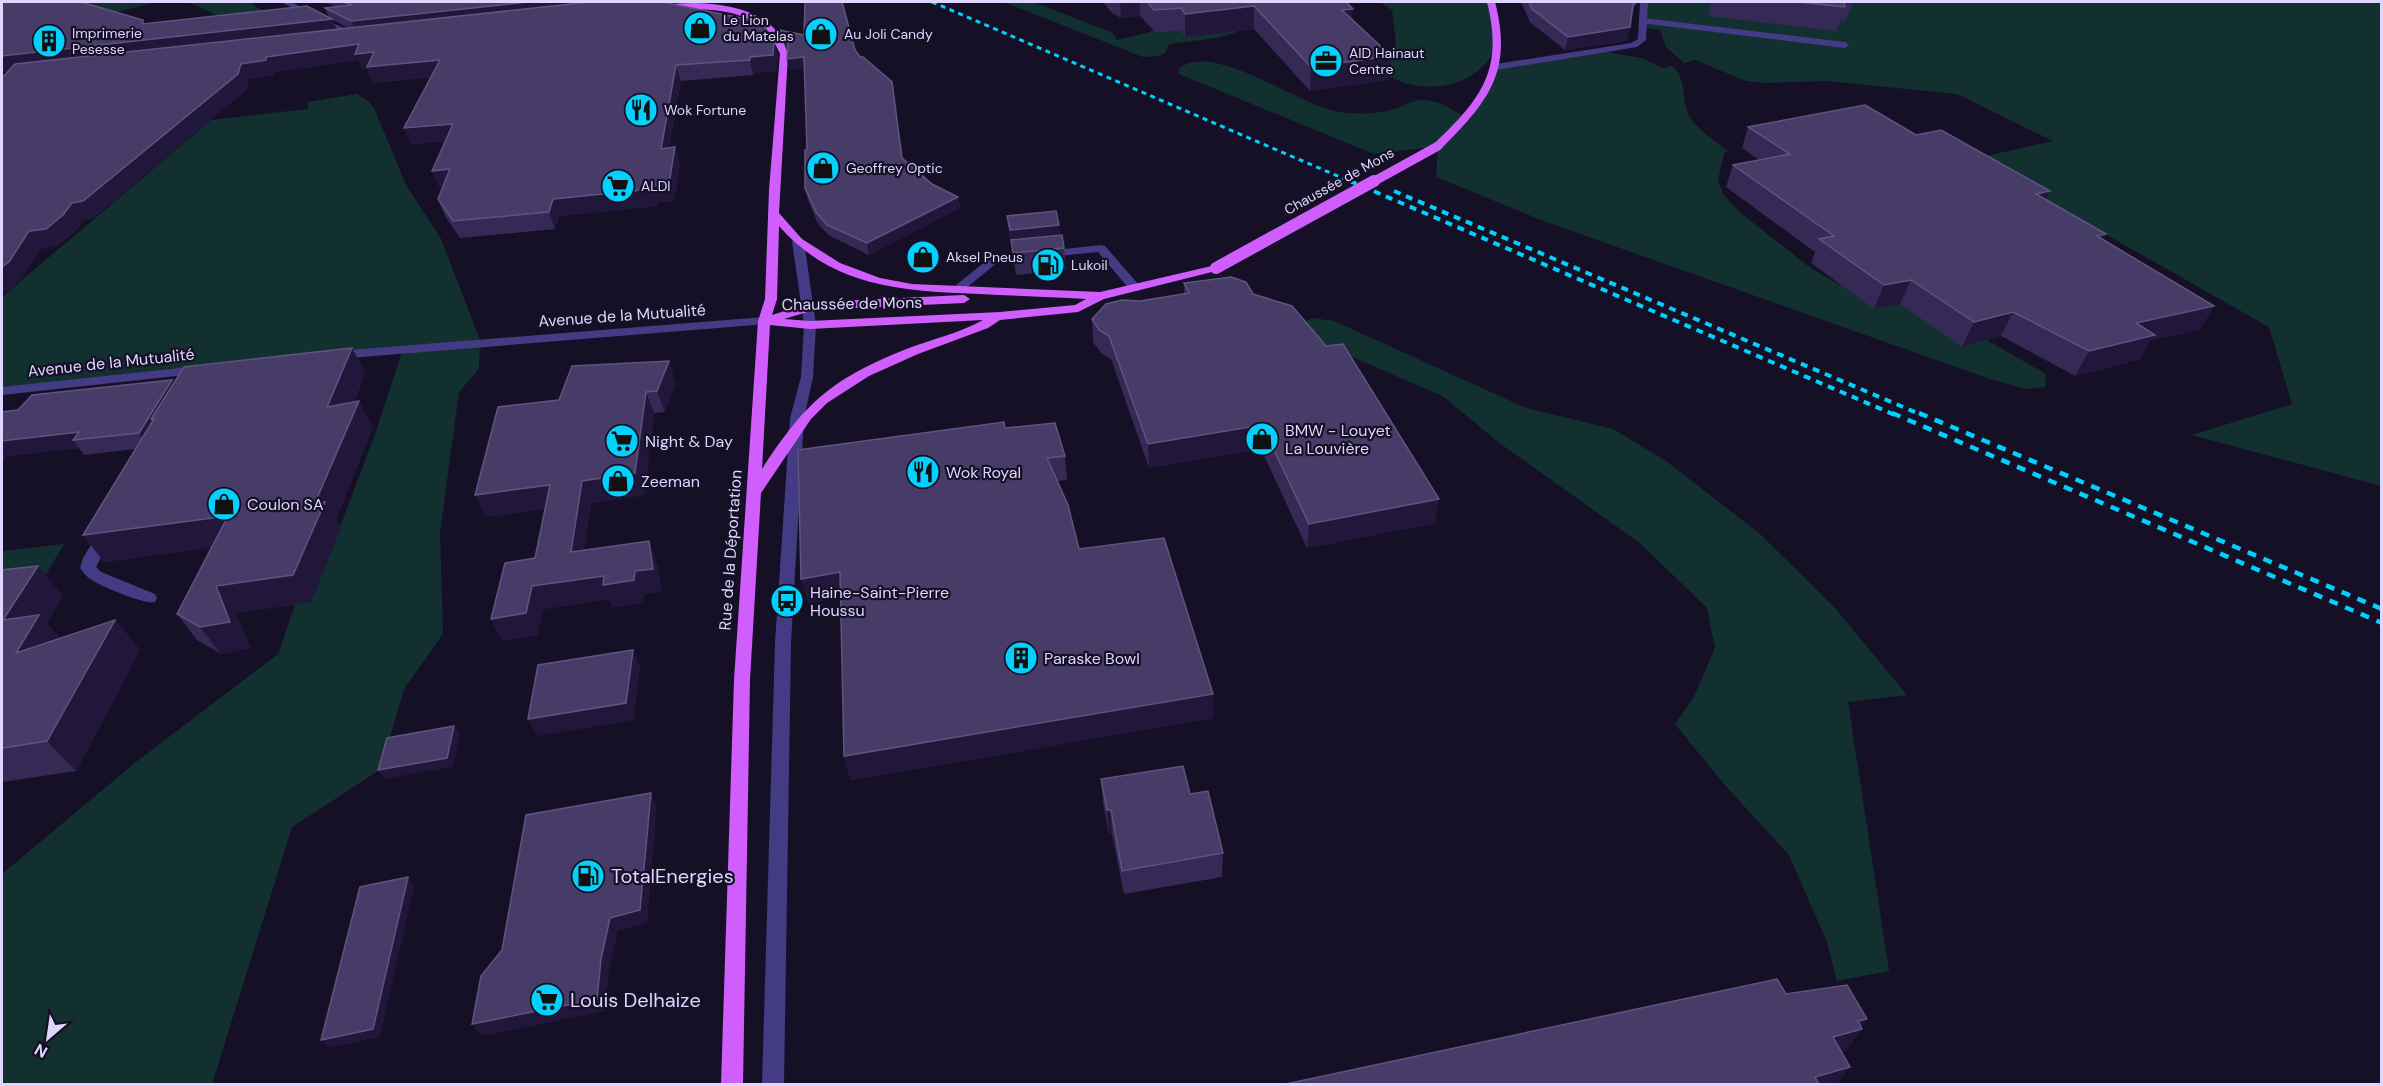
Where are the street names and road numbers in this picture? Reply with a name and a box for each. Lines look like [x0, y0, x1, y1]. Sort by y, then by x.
street label: Chaussée de Mons [1281, 143, 1397, 219]
street label: Chaussée de Mons [782, 292, 922, 315]
street label: Avenue de la Mutualité [538, 299, 706, 332]
street label: Avenue de la Mutualité [26, 343, 196, 382]
street label: Rue de la Déportation [714, 469, 747, 631]

